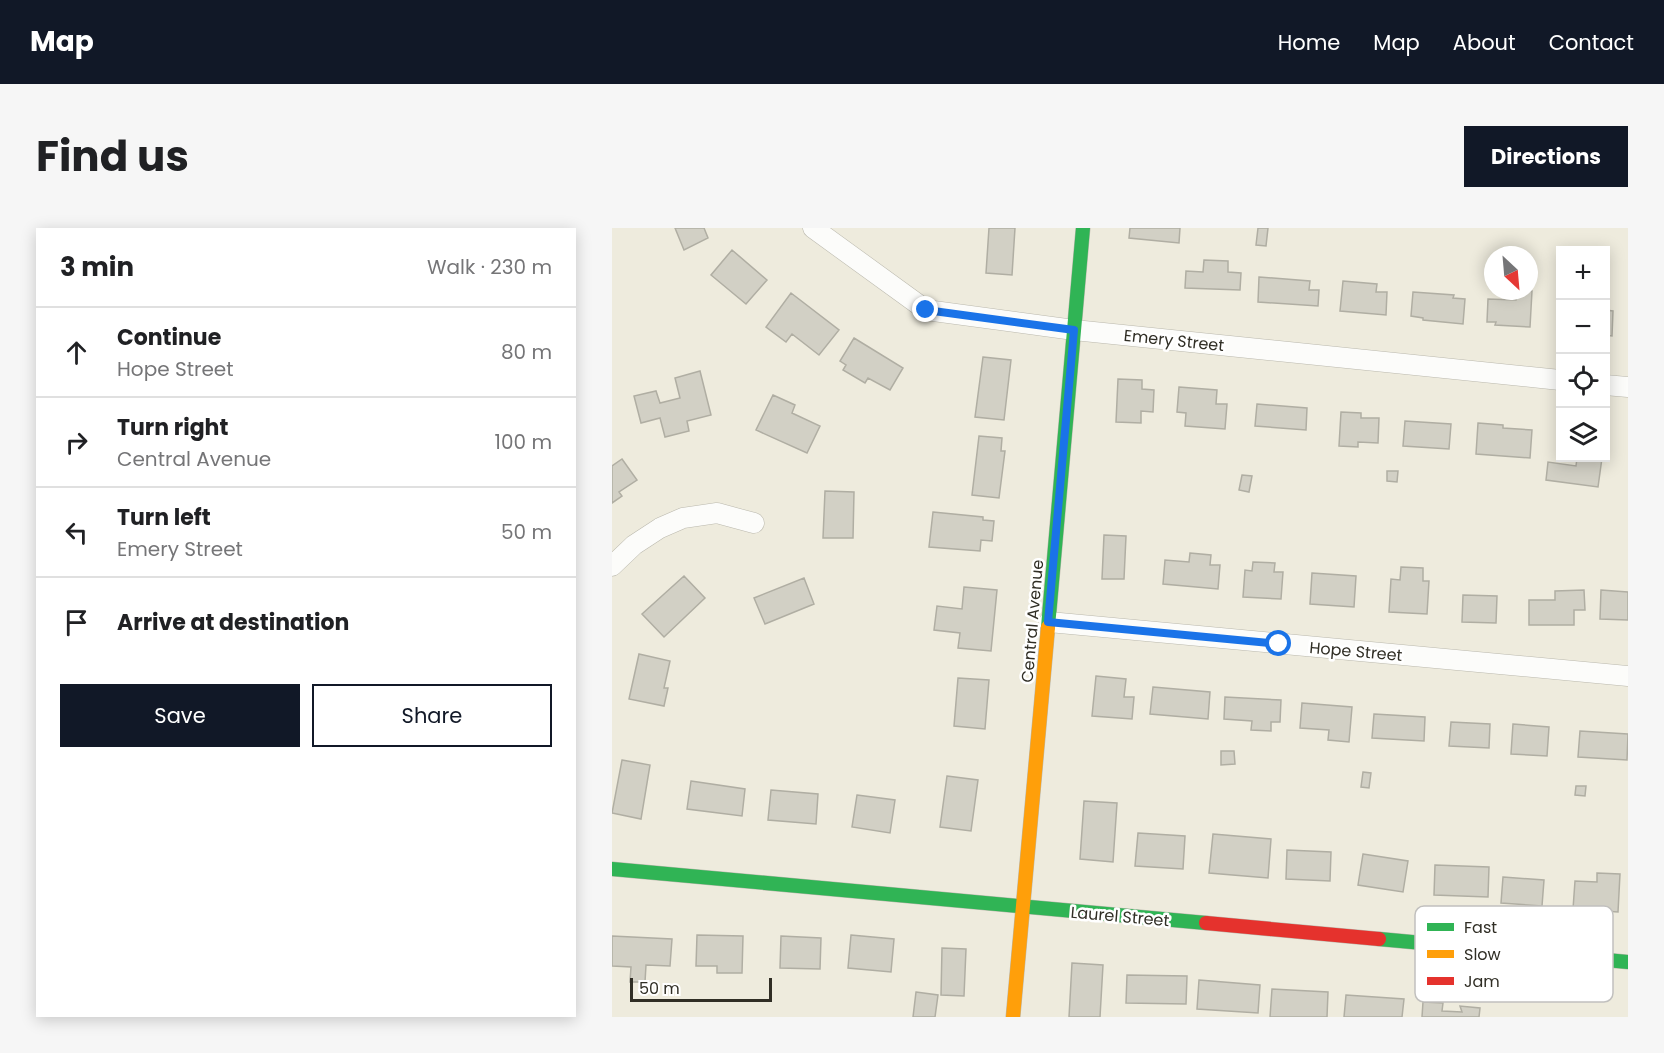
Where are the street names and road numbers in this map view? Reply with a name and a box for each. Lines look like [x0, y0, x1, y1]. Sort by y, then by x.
street label: Emery Street [1123, 324, 1225, 357]
street label: Central Avenue [1016, 558, 1049, 684]
street label: Hope Street [1309, 636, 1404, 667]
street label: Laurel Street [1070, 901, 1170, 932]

